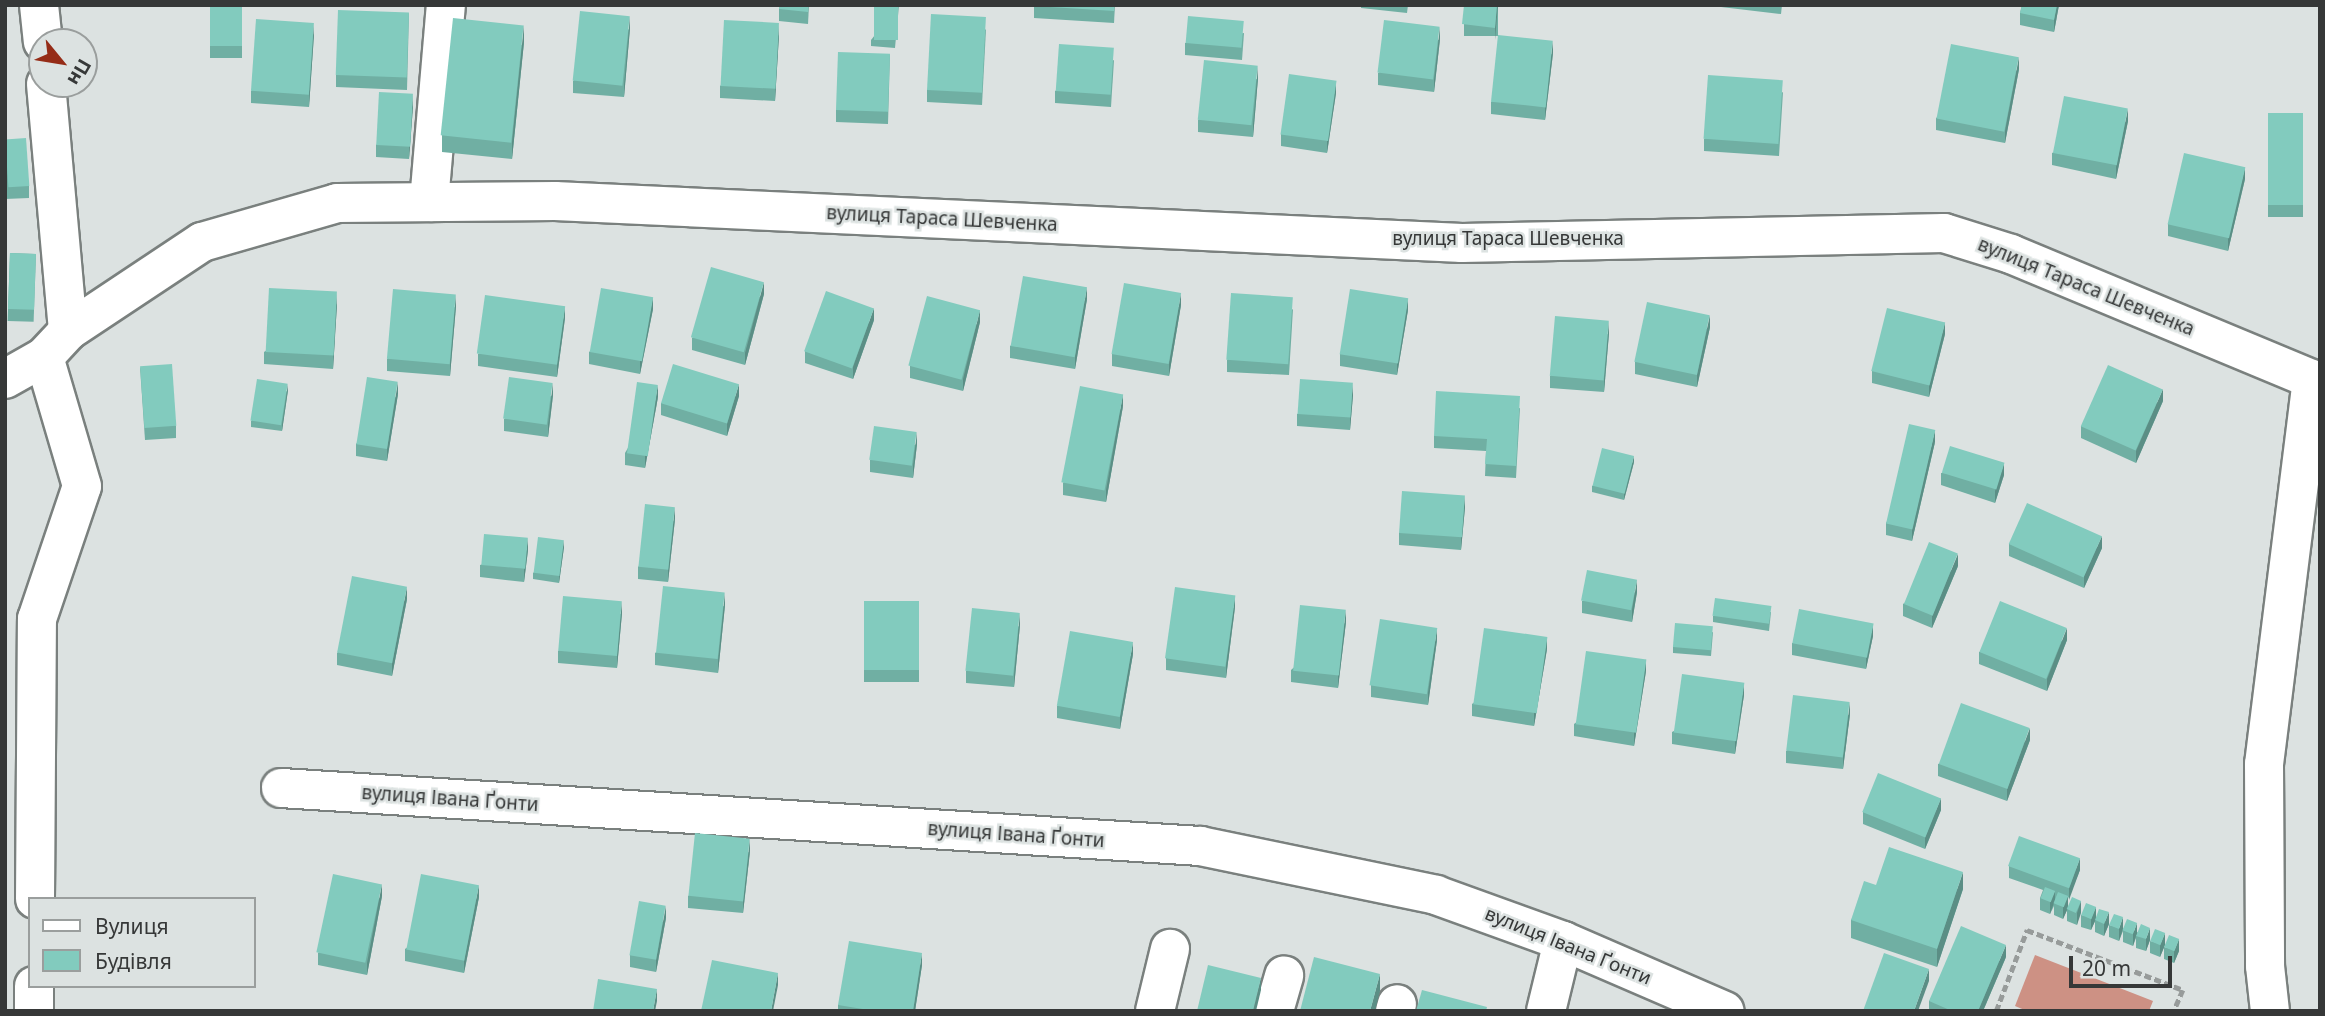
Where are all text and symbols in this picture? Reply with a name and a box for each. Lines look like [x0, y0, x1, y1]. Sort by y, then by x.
north arrow [28, 28, 98, 98]
text: Пн [61, 54, 97, 91]
street label: вулиця Тараса Шевченка [826, 202, 1058, 236]
street label: вулиця Тараса Шевченка [1392, 228, 1624, 250]
street label: вулиця Тараса Шевченка [1974, 233, 2198, 341]
street label: вулиця Івана Ґонти [361, 781, 539, 817]
street label: вулиця Івана Ґонти [927, 817, 1105, 853]
legend [28, 897, 256, 988]
street label: вулиця Івана Ґонти [1482, 902, 1654, 990]
text: Вулиця [95, 912, 169, 940]
scale bar [2073, 942, 2176, 986]
text: Будівля [95, 947, 172, 975]
text: 20 m [2082, 954, 2131, 982]

